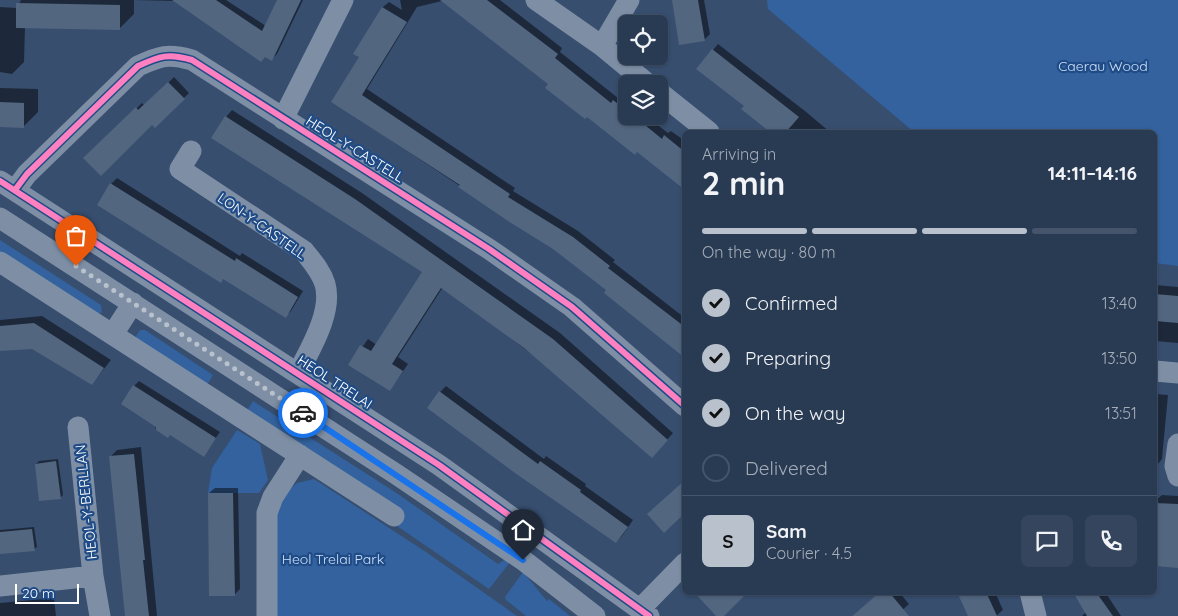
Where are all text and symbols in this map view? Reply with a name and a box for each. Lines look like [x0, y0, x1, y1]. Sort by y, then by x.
map controls [618, 15, 668, 125]
button: locate [618, 15, 668, 65]
park label: Caerau Wood [1058, 57, 1148, 75]
button: layers [618, 75, 668, 125]
street label: HEOL-Y-CASTELL [303, 112, 408, 187]
text: Arriving in [702, 144, 776, 164]
text: 14:11–14:16 [1048, 161, 1137, 185]
text: 2 min [702, 163, 785, 203]
street label: LON-Y-CASTELL [214, 189, 310, 264]
pin [55, 215, 97, 266]
icon: bag [62, 222, 90, 250]
text: On the way · 80 m [702, 242, 836, 262]
icon: check [702, 289, 730, 317]
text: Confirmed [745, 291, 838, 315]
text: 13:40 [1102, 293, 1137, 313]
icon: check [702, 344, 730, 372]
text: Preparing [745, 346, 831, 370]
text: 13:50 [1101, 348, 1137, 368]
street label: HEOL TRELAI [294, 351, 376, 413]
courier [278, 388, 328, 438]
icon: car [289, 399, 317, 427]
icon: check [702, 399, 730, 427]
text: On the way [745, 401, 846, 425]
text: 13:51 [1105, 403, 1137, 423]
street label: HEOL-Y-BERLLAN [71, 444, 101, 560]
text: Delivered [745, 456, 828, 480]
pin [502, 509, 544, 560]
button: chat [1021, 515, 1073, 567]
button: phone [1085, 515, 1137, 567]
icon: home [509, 516, 537, 544]
text: Sam [766, 519, 807, 543]
text: S [722, 529, 734, 553]
text: Courier · 4.5 [766, 543, 852, 563]
park label: Heol Trelai Park [282, 550, 384, 568]
scale bar [15, 581, 79, 604]
text: 20 m [22, 584, 55, 602]

